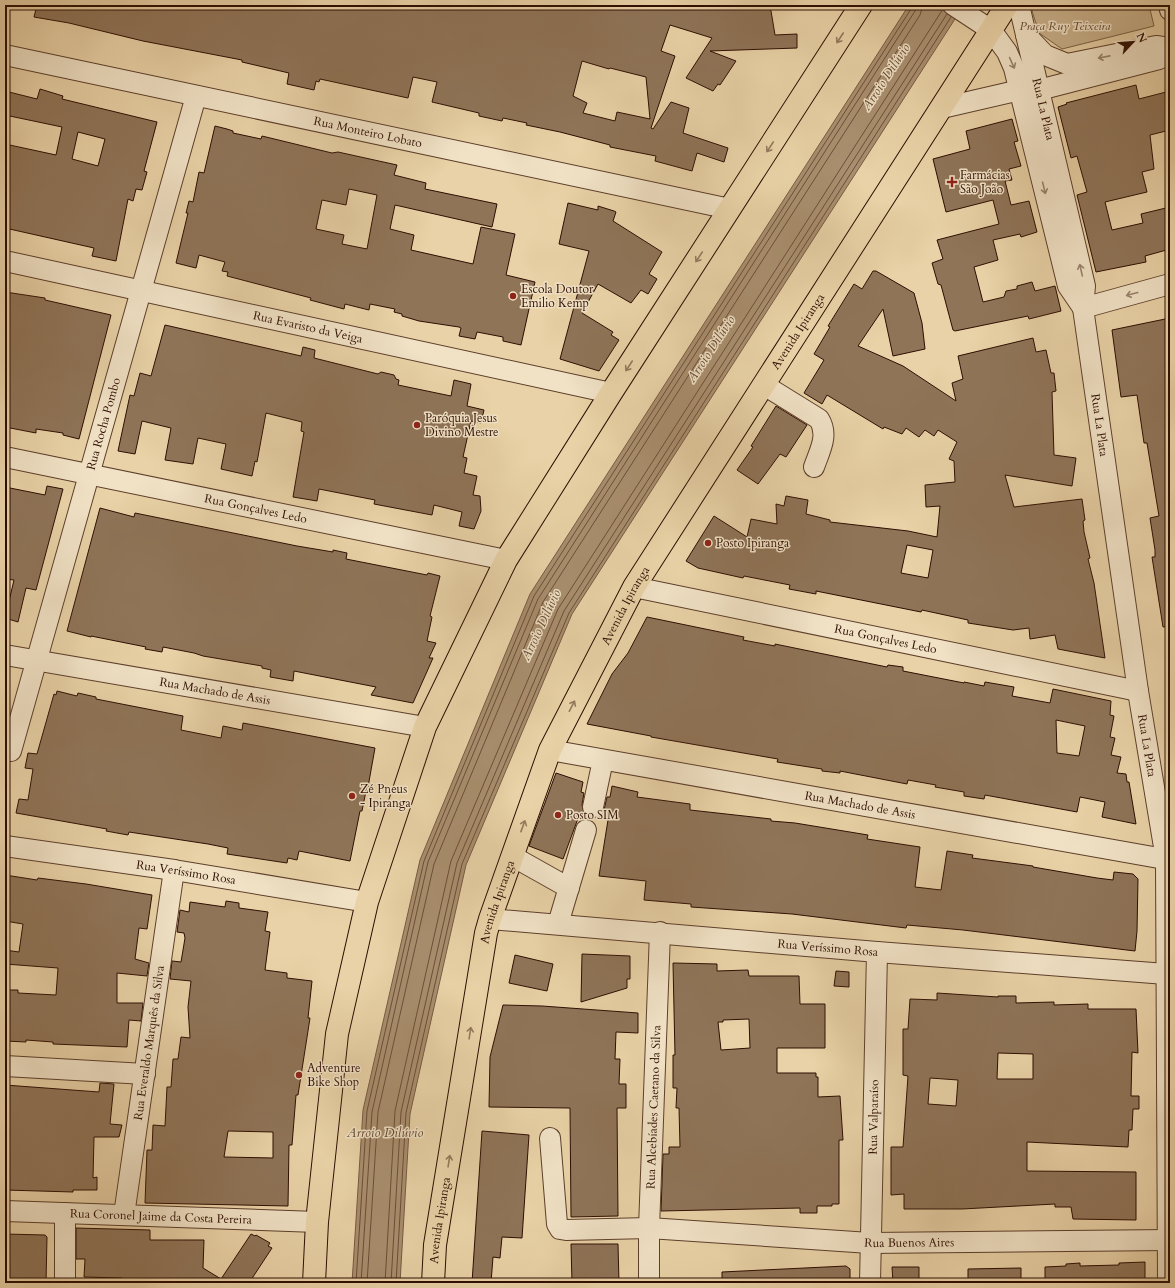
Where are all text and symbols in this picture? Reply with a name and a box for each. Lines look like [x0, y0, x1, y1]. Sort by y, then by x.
park label: Praça Ruy Teixeira [1020, 18, 1111, 34]
north arrow [1113, 22, 1153, 62]
text: N [1133, 30, 1151, 46]
one-way arrow [836, 32, 844, 43]
water label: Arroio Dilúvio [857, 40, 914, 115]
one-way arrow [1098, 53, 1111, 61]
one-way arrow [1009, 56, 1016, 68]
street label: Rua La Plata [1028, 76, 1059, 143]
street label: Rua Monteiro Lobato [312, 113, 424, 151]
one-way arrow [766, 142, 774, 153]
place label: Farmácias São João [960, 167, 1010, 197]
marker: Farmácias São João [947, 177, 957, 187]
one-way arrow [1041, 182, 1048, 195]
one-way arrow [695, 251, 703, 263]
one-way arrow [1076, 263, 1084, 276]
place label: Escola Doutor Emilio Kemp [521, 281, 594, 311]
street label: Avenida Ipiranga [767, 290, 829, 373]
marker: Escola Doutor Emilio Kemp [508, 291, 518, 301]
one-way arrow [1126, 291, 1139, 299]
street label: Rua Evaristo da Veiga [252, 307, 365, 347]
water label: Arroio Dilúvio [682, 312, 739, 387]
one-way arrow [624, 360, 632, 372]
street label: Rua Rocha Pombo [83, 375, 124, 472]
street label: Rua La Plata [1087, 393, 1112, 458]
place label: Paróquia Jesus Divino Mestre [425, 410, 498, 440]
marker: Paróquia Jesus Divino Mestre [412, 420, 422, 430]
street label: Rua Gonçalves Ledo [203, 490, 309, 527]
place label: Posto Ipiranga [716, 535, 790, 551]
marker: Posto Ipiranga [703, 538, 713, 548]
street label: Avenida Ipiranga [598, 562, 654, 648]
water label: Arroio Dilúvio [516, 587, 565, 664]
street label: Rua Gonçalves Ledo [833, 621, 939, 657]
street label: Rua Machado de Assis [158, 674, 272, 708]
one-way arrow [569, 701, 577, 713]
street label: Rua La Plata [1134, 713, 1160, 779]
place label: Zé Pneus - Ipiranga [360, 781, 412, 811]
street label: Rua Machado de Assis [803, 787, 917, 823]
marker: Zé Pneus - Ipiranga [347, 791, 357, 801]
place label: Posto SIM [566, 807, 619, 823]
marker: Posto SIM [553, 810, 563, 820]
one-way arrow [519, 821, 527, 833]
street label: Rua Veríssimo Rosa [135, 857, 238, 888]
street label: Avenida Ipiranga [476, 857, 519, 945]
street label: Rua Veríssimo Rosa [777, 936, 879, 960]
street label: Rua Everaldo Marquês da Silva [130, 964, 168, 1121]
street label: Rua Alcebíades Caetano da Silva [642, 1024, 665, 1189]
one-way arrow [466, 1027, 474, 1040]
place label: Adventure Bike Shop [307, 1060, 360, 1090]
marker: Adventure Bike Shop [294, 1070, 304, 1080]
street label: Rua Valparaíso [865, 1079, 882, 1155]
water label: Arroio Dilúvio [346, 1124, 423, 1142]
one-way arrow [445, 1155, 453, 1168]
street label: Avenida Ipiranga [426, 1175, 454, 1264]
street label: Rua Coronel Jaime da Costa Pereira [70, 1205, 253, 1228]
street label: Rua Buenos Aires [864, 1234, 954, 1251]

